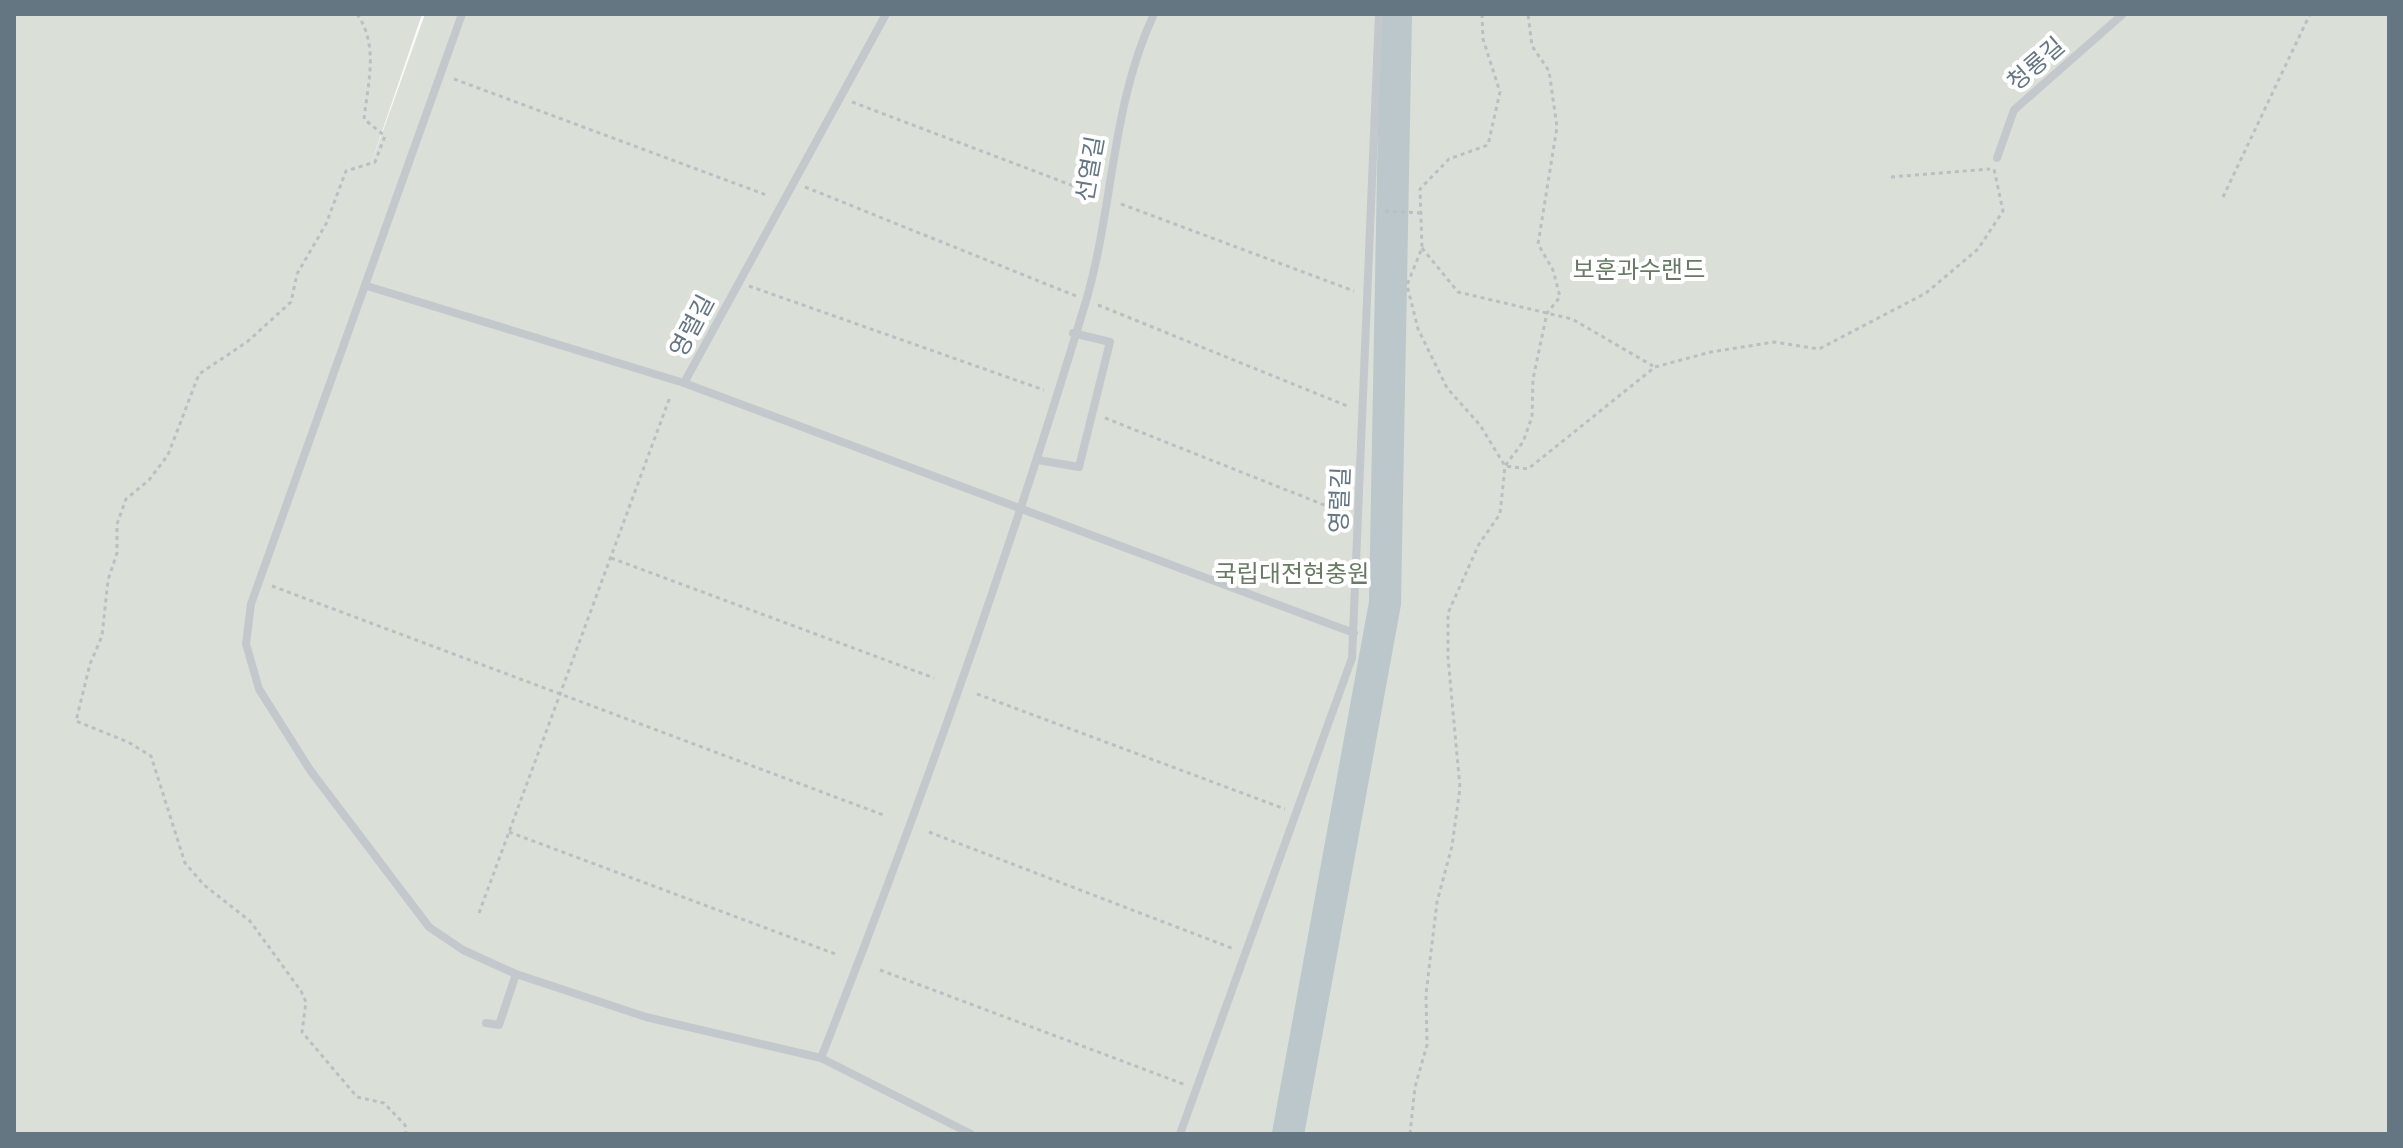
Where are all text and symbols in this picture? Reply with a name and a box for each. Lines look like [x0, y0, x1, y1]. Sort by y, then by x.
street label: 청룡길 [2001, 30, 2071, 97]
street label: 선열길 [1068, 134, 1111, 204]
park label: 보훈과수랜드 [1573, 254, 1705, 285]
street label: 영렬길 [662, 289, 721, 362]
street label: 영렬길 [1323, 466, 1356, 534]
park label: 국립대전현충원 [1215, 558, 1369, 589]

